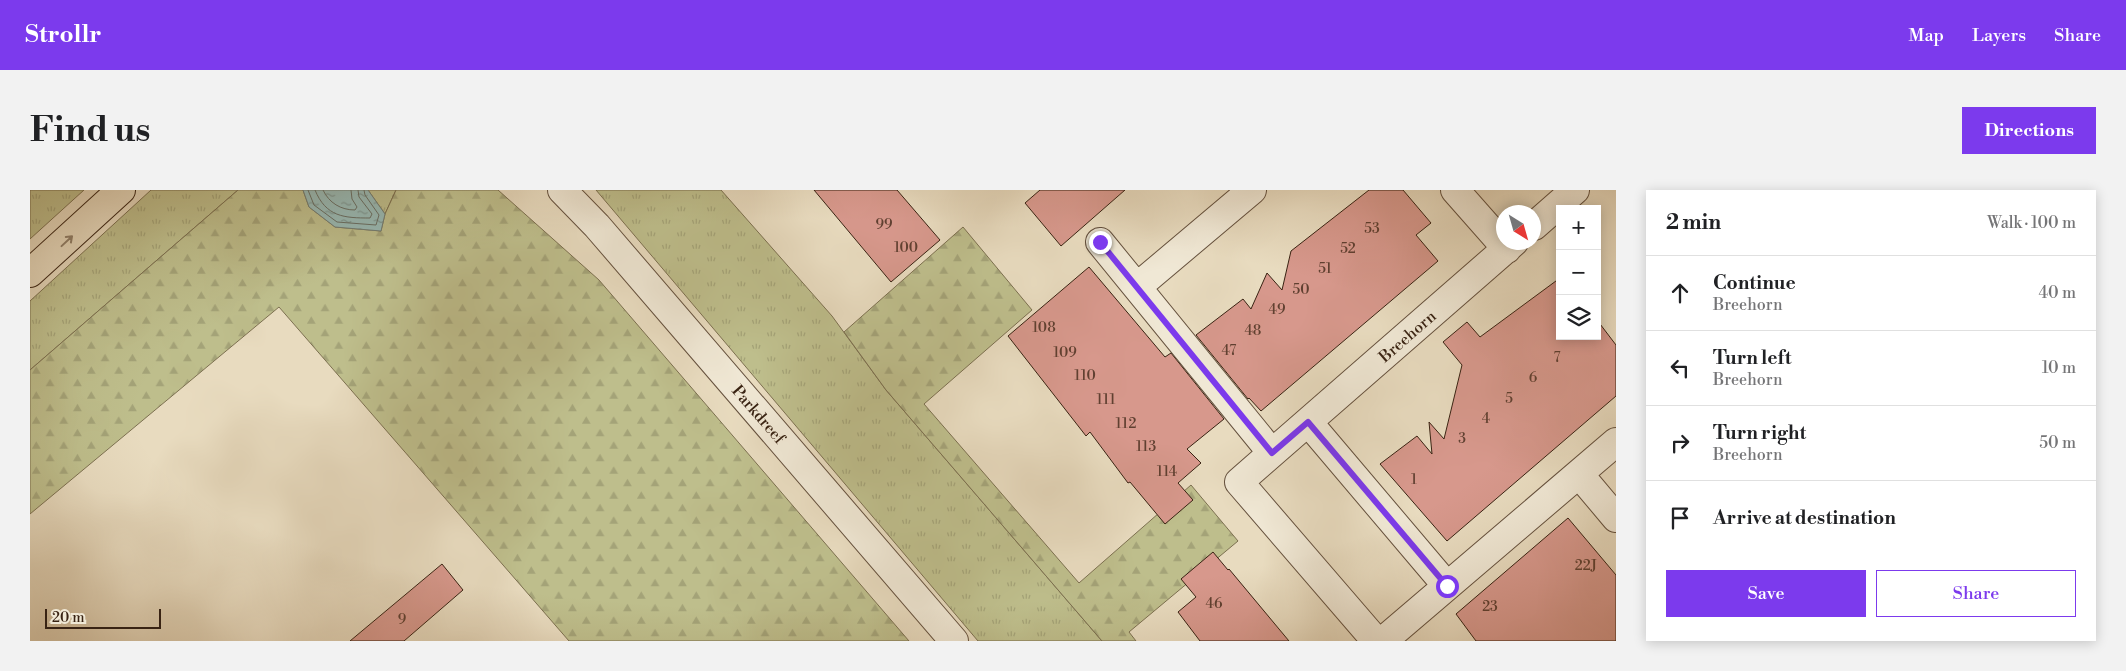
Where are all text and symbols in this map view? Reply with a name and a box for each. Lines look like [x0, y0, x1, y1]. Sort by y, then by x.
text: Strollr [25, 20, 101, 50]
text: Map [1909, 24, 1944, 47]
text: Layers [1972, 24, 2026, 47]
text: Share [2054, 24, 2101, 47]
button: Directions [1962, 107, 2096, 154]
text: Find us [30, 109, 150, 152]
north arrow [1496, 205, 1541, 250]
map controls [1556, 205, 1601, 340]
button: + [1556, 205, 1601, 250]
text: 2 min [1666, 210, 1721, 236]
text: Walk · 100 m [1987, 213, 2076, 233]
house number: 99 [876, 216, 892, 234]
house number: 53 [1364, 220, 1380, 238]
route end [1089, 231, 1112, 254]
one-way arrow [60, 235, 73, 247]
house number: 100 [894, 239, 918, 257]
house number: 52 [1340, 240, 1356, 258]
button: − [1556, 250, 1601, 295]
house number: 51 [1318, 260, 1332, 278]
text: Continue [1713, 271, 1796, 295]
icon: ahead [1666, 279, 1694, 307]
house number: 50 [1293, 281, 1310, 299]
text: 40 m [2039, 283, 2076, 303]
button: layers [1556, 295, 1601, 340]
text: Breehorn [1713, 295, 1782, 315]
house number: 49 [1269, 301, 1285, 319]
street label: Breehorn [1374, 306, 1441, 368]
house number: 108 [1032, 319, 1056, 337]
house number: 48 [1245, 322, 1261, 340]
house number: 47 [1222, 342, 1236, 360]
house number: 109 [1053, 344, 1077, 362]
text: Turn left [1713, 346, 1792, 370]
house number: 7 [1553, 349, 1561, 367]
icon: left [1666, 354, 1694, 382]
text: 10 m [2042, 358, 2076, 378]
house number: 110 [1074, 367, 1096, 385]
house number: 6 [1529, 369, 1538, 387]
text: Breehorn [1713, 370, 1782, 390]
street label: Parkdreef [727, 381, 790, 449]
house number: 5 [1505, 390, 1513, 408]
house number: 111 [1097, 391, 1116, 409]
house number: 4 [1482, 410, 1490, 428]
house number: 112 [1116, 415, 1136, 433]
text: Turn right [1713, 421, 1806, 445]
icon: right [1666, 429, 1694, 457]
house number: 3 [1458, 430, 1466, 448]
text: 50 m [2039, 433, 2076, 453]
house number: 113 [1136, 438, 1156, 456]
text: Breehorn [1713, 445, 1782, 465]
house number: 114 [1157, 463, 1177, 481]
house number: 1 [1411, 471, 1417, 489]
icon: arrive [1666, 504, 1694, 532]
text: Arrive at destination [1713, 506, 1896, 530]
house number: 22J [1575, 557, 1597, 575]
button: Save [1666, 570, 1866, 617]
button: Share [1876, 570, 2076, 617]
route start [1436, 575, 1459, 598]
house number: 46 [1206, 595, 1223, 613]
house number: 23 [1482, 598, 1498, 616]
scale bar [45, 606, 161, 629]
text: 20 m [52, 609, 84, 627]
house number: 9 [398, 611, 406, 629]

